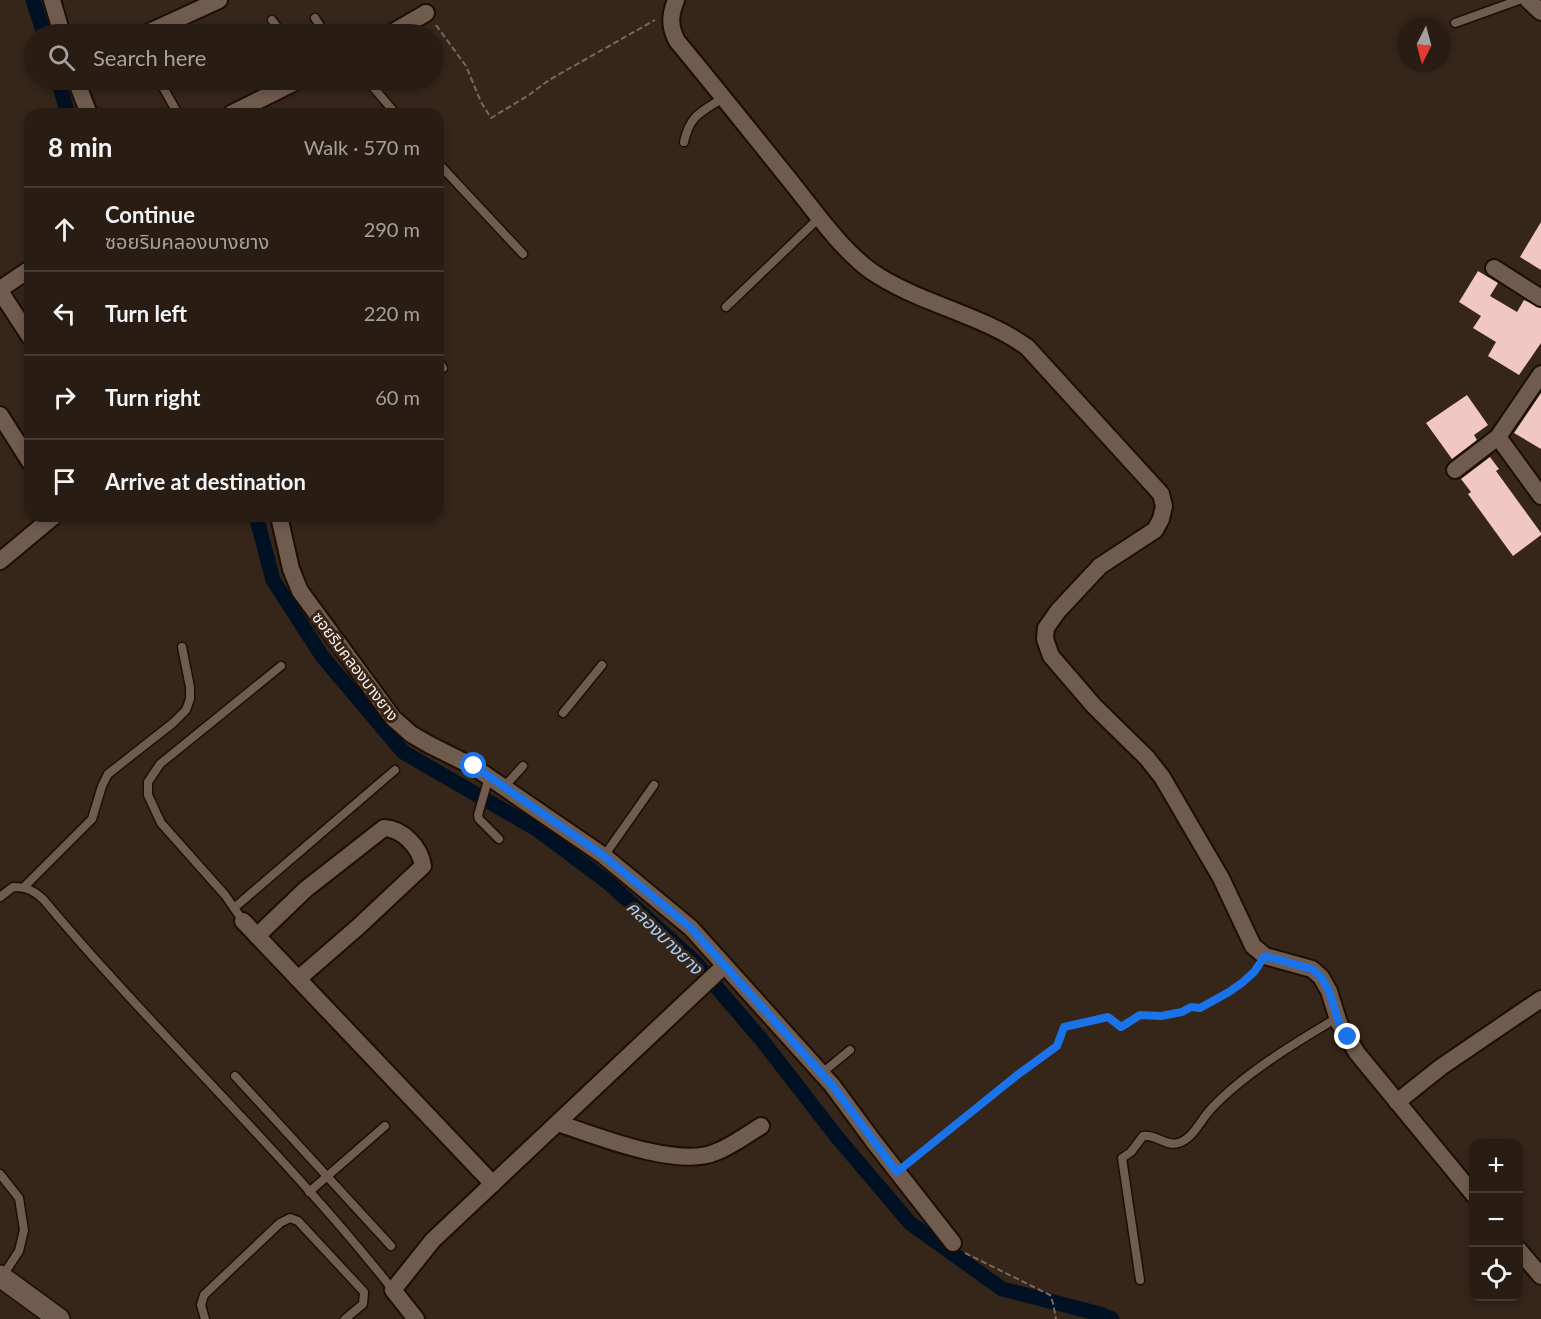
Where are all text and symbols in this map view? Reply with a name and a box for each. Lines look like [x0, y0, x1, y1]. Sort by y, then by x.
north arrow [1397, 18, 1451, 72]
search box [24, 24, 444, 90]
icon: search [45, 41, 78, 74]
text: Search here [93, 44, 206, 71]
text: 8 min [48, 131, 112, 163]
text: Walk · 570 m [304, 135, 420, 159]
text: Continue [105, 201, 195, 228]
icon: ahead [48, 213, 81, 246]
text: 290 m [364, 217, 420, 241]
text: ซอยริมคลองบางยาง [105, 229, 269, 253]
icon: left [48, 297, 81, 330]
text: Turn left [105, 300, 187, 327]
text: 220 m [364, 301, 420, 325]
icon: right [48, 381, 81, 414]
text: Turn right [105, 384, 200, 411]
text: 60 m [375, 385, 420, 409]
icon: arrive [48, 465, 81, 498]
text: Arrive at destination [105, 468, 306, 495]
street label: ซอยริมคลองบางยาง [309, 608, 403, 724]
route start [460, 752, 486, 778]
water label: คลองบางยาง [623, 895, 708, 979]
route end [1334, 1023, 1360, 1049]
map controls [1469, 1139, 1523, 1301]
button: + [1469, 1139, 1523, 1193]
button: − [1469, 1193, 1523, 1247]
button: locate [1469, 1247, 1523, 1301]

